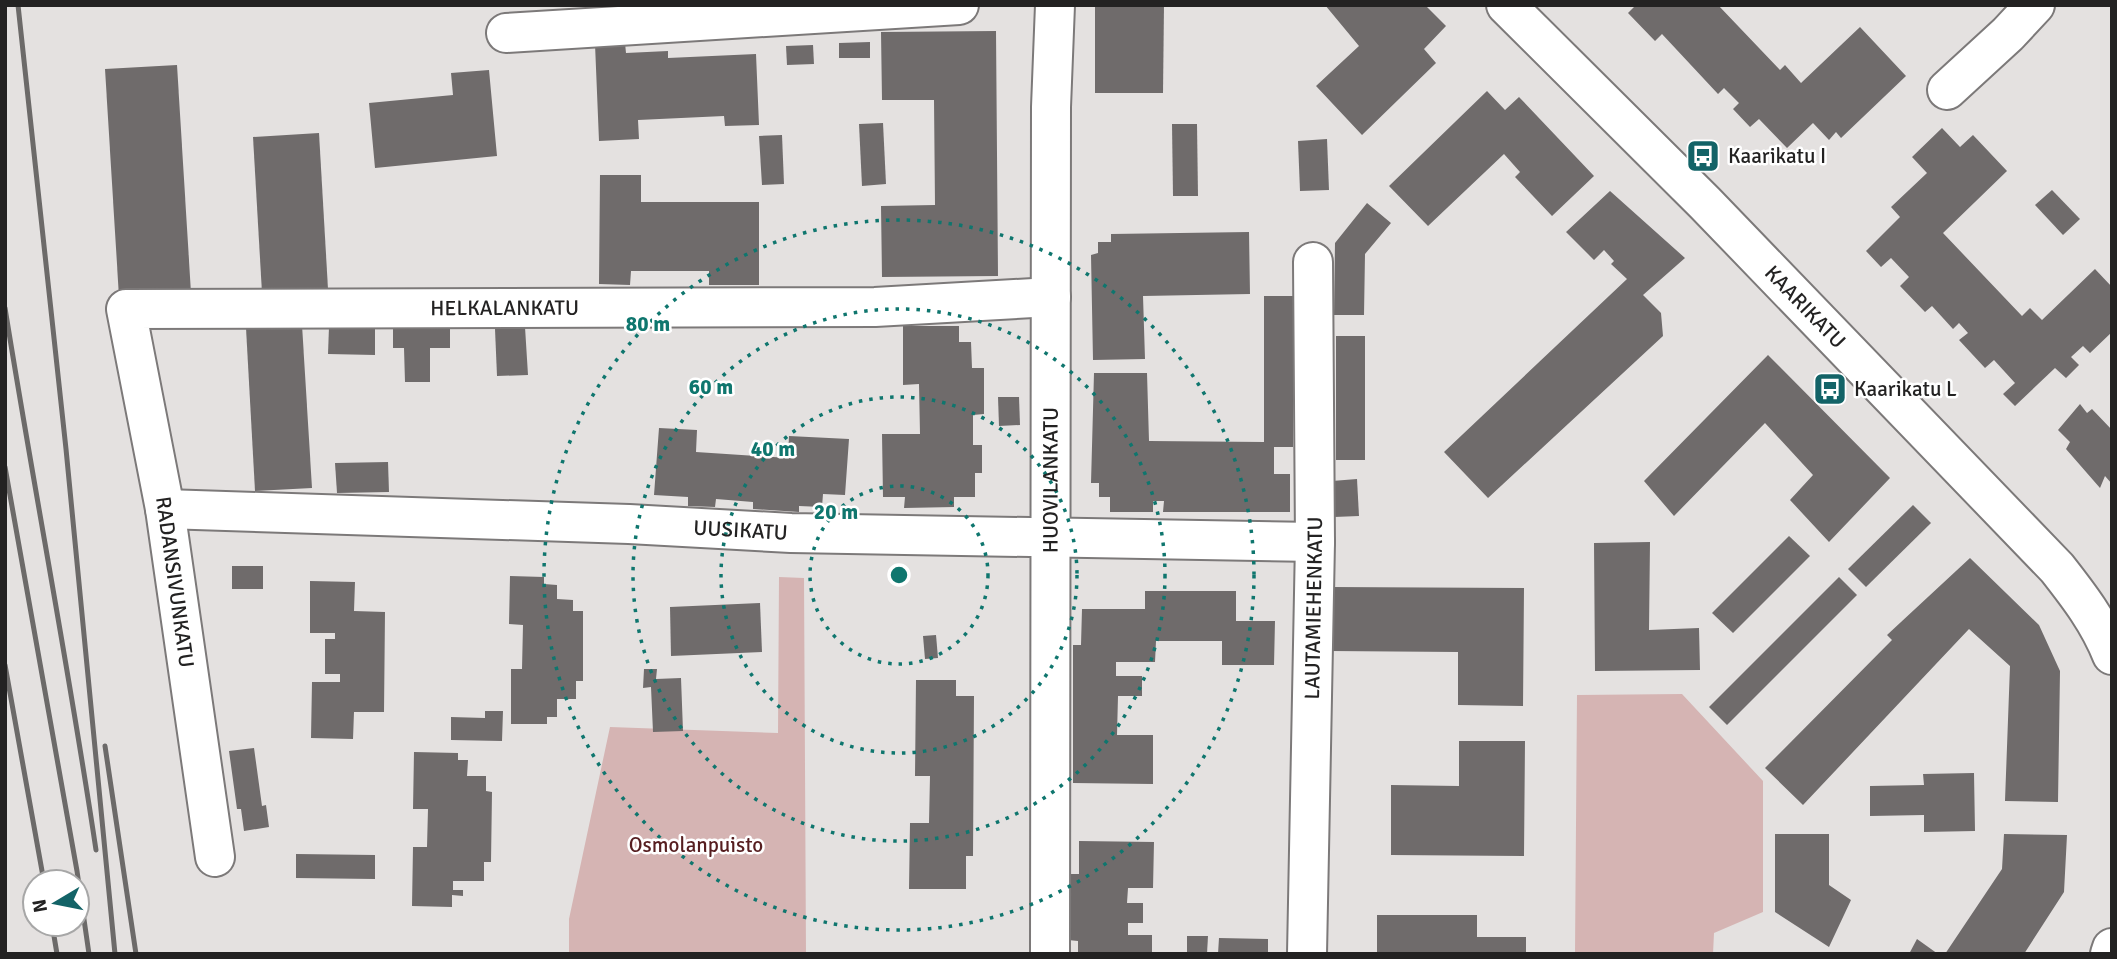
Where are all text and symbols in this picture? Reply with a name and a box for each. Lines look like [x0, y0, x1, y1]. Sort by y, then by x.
bus stop icon: Kaarikatu I [1684, 137, 1722, 175]
place label: Kaarikatu I [1728, 143, 1826, 169]
street label: KAARIKATU [1759, 260, 1851, 354]
street label: HELKALANKATU [430, 295, 579, 321]
text: 80 m [626, 311, 670, 337]
bus stop icon: Kaarikatu L [1811, 370, 1849, 408]
text: 60 m [689, 374, 733, 400]
place label: Kaarikatu L [1854, 376, 1957, 402]
street label: HUOVILANKATU [1037, 407, 1064, 553]
text: 40 m [751, 436, 795, 462]
street label: RADANSIVUNKATU [150, 495, 200, 669]
text: 20 m [814, 499, 858, 525]
street label: UUSIKATU [693, 515, 788, 546]
street label: LAUTAMIEHENKATU [1299, 516, 1328, 700]
centre of rings [887, 563, 911, 587]
park label: Osmolanpuisto [629, 832, 763, 858]
north arrow [21, 868, 91, 938]
text: N [27, 897, 53, 914]

